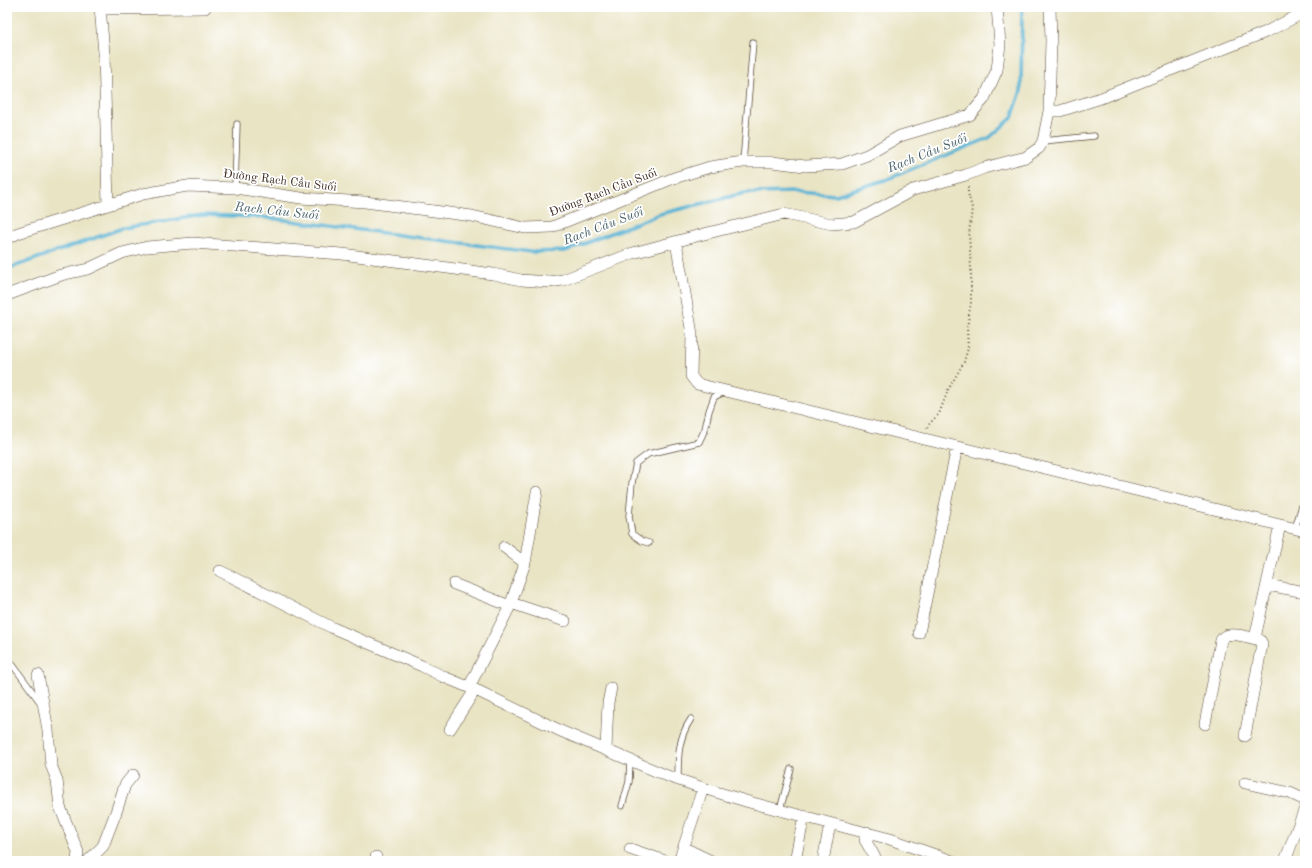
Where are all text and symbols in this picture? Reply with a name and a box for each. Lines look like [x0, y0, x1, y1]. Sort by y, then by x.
water label: Rạch Cầu Suối [885, 130, 970, 176]
street label: Đường Rạch Cầu Suối [547, 165, 659, 219]
street label: Đường Rạch Cầu Suối [222, 166, 338, 194]
water label: Rạch Cầu Suối [233, 199, 320, 222]
water label: Rạch Cầu Suối [560, 204, 646, 248]

